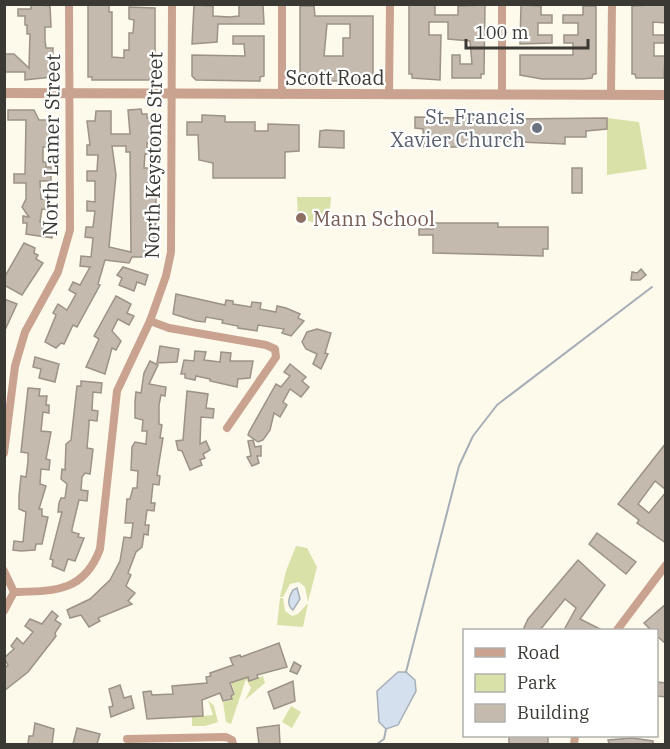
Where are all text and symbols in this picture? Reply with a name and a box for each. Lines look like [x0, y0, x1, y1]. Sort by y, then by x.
scale bar [466, 12, 588, 50]
text: 100 m [475, 21, 529, 44]
street label: North Keystone Street [138, 51, 168, 259]
street label: North Lamer Street [36, 54, 66, 236]
street label: Scott Road [285, 64, 385, 91]
place label: St. Francis Xavier Church [390, 103, 525, 153]
marker: St. Francis Xavier Church [530, 121, 544, 135]
place label: Mann School [313, 205, 435, 232]
marker: Mann School [294, 211, 308, 225]
legend [463, 629, 658, 737]
text: Road [517, 641, 560, 664]
text: Park [517, 671, 557, 694]
text: Building [517, 701, 589, 724]

